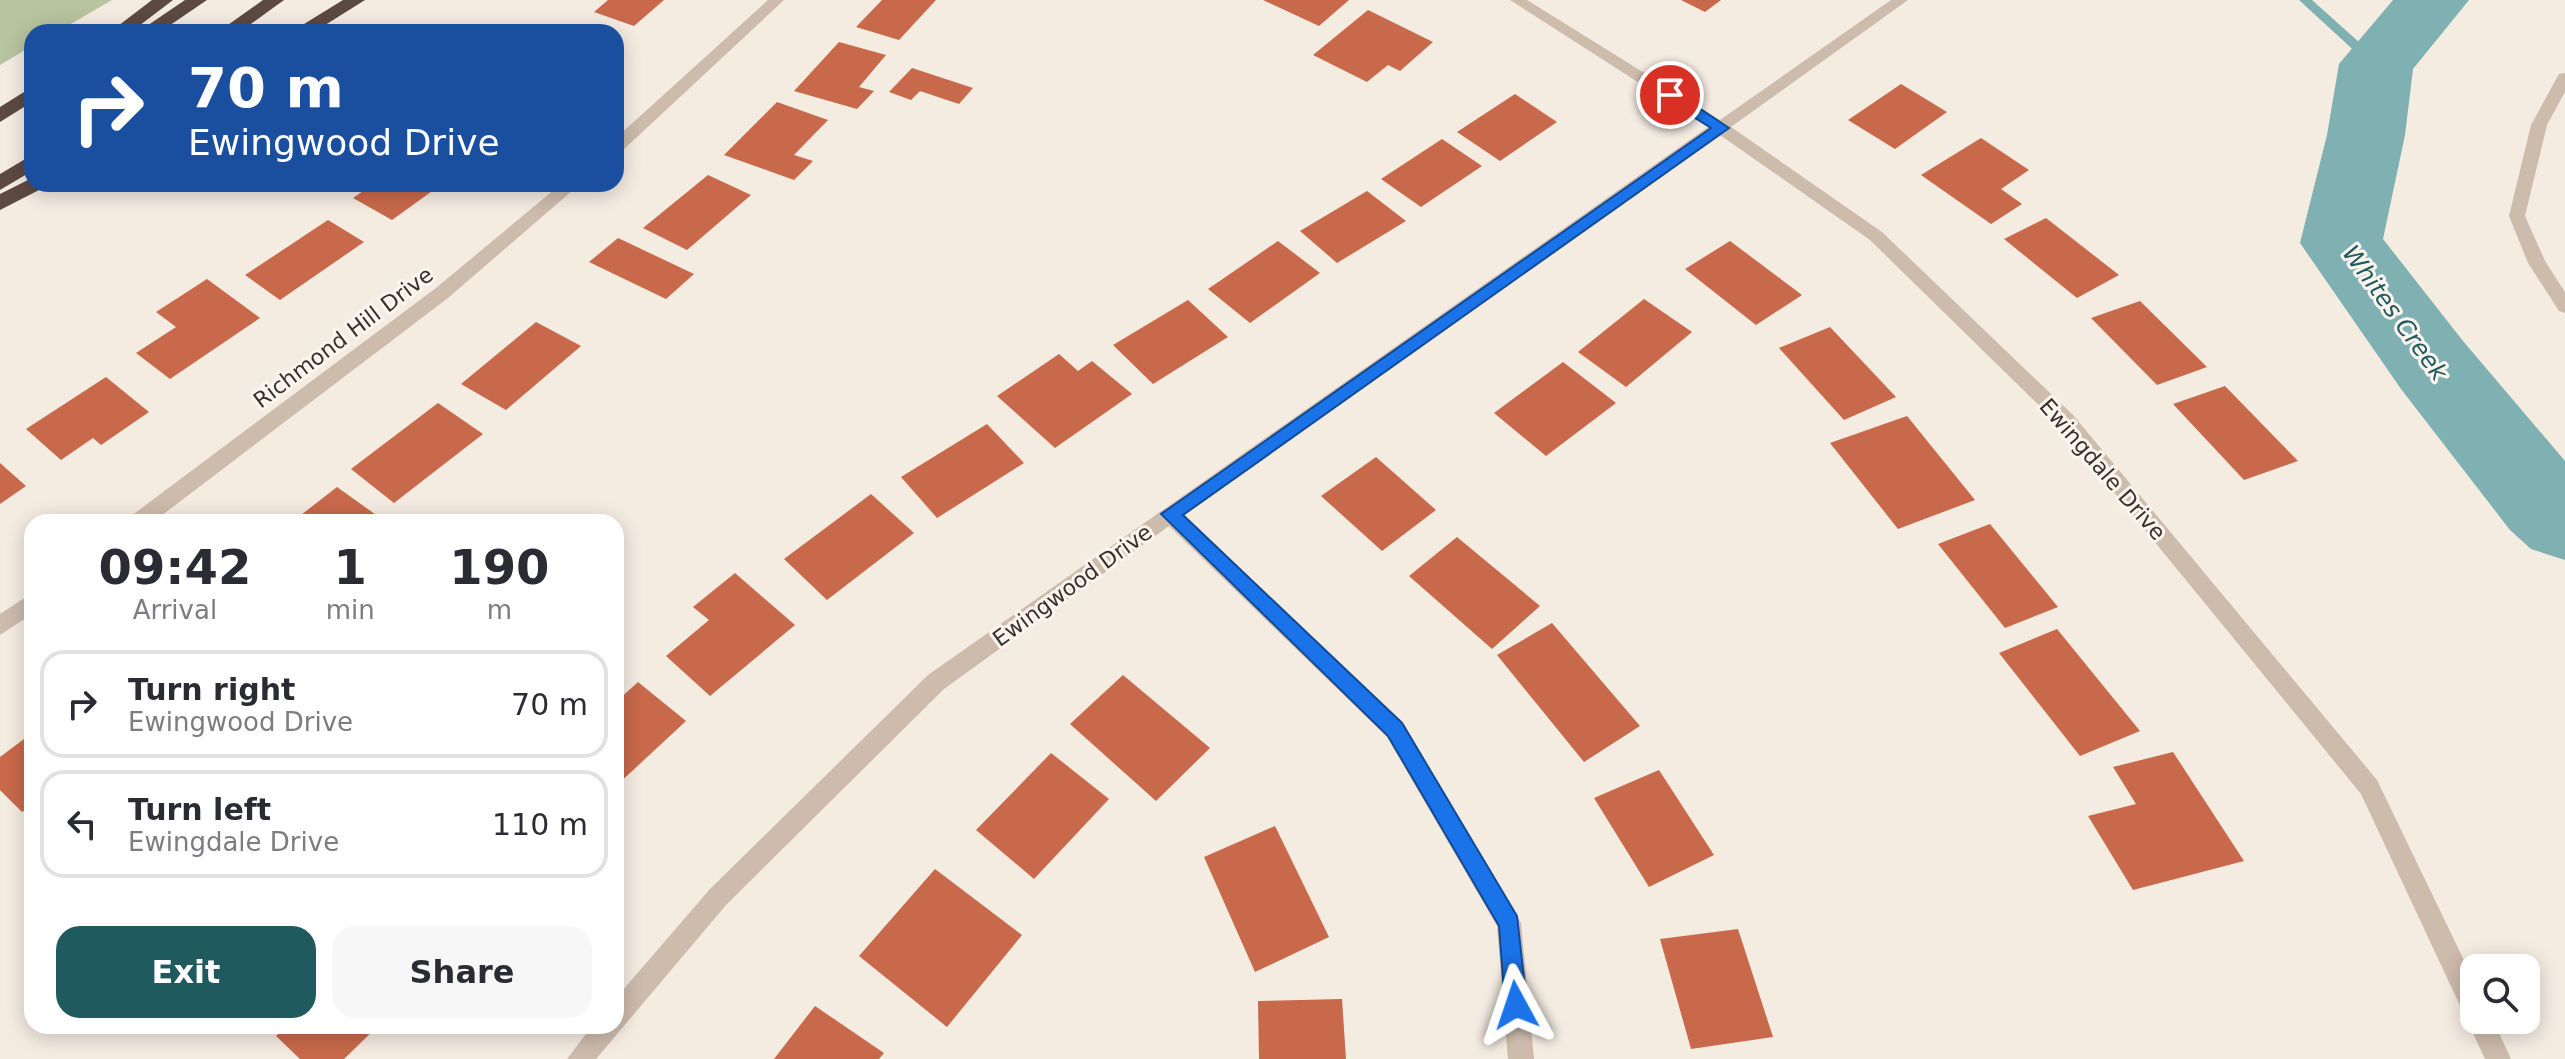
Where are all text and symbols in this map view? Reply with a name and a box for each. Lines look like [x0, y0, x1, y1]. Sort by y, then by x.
text: 70 m [188, 55, 344, 120]
icon: right [56, 56, 160, 160]
pin [1636, 61, 1704, 129]
icon: arrive [1648, 73, 1692, 117]
text: Ewingwood Drive [188, 122, 500, 163]
water label: Whites Creek [2337, 240, 2454, 387]
street label: Richmond Hill Drive [249, 262, 438, 413]
street label: Ewingdale Drive [2035, 394, 2171, 545]
street label: Ewingwood Drive [988, 519, 1157, 651]
text: 09:42 [98, 539, 251, 595]
text: 1 [334, 539, 367, 595]
text: 190 [449, 539, 549, 595]
text: Arrival [133, 595, 217, 625]
text: min [326, 595, 375, 625]
text: m [487, 595, 512, 625]
text: Turn right [128, 672, 295, 707]
icon: right [60, 682, 104, 726]
text: 70 m [511, 687, 588, 722]
text: Ewingwood Drive [128, 707, 353, 737]
text: Turn left [128, 792, 271, 827]
icon: left [60, 802, 104, 846]
text: 110 m [492, 807, 588, 842]
text: Ewingdale Drive [128, 827, 339, 857]
button: Exit [56, 926, 316, 1018]
button: Share [332, 926, 592, 1018]
map controls [2460, 954, 2540, 1034]
button: search [2460, 954, 2540, 1034]
position arrow [1474, 963, 1558, 1047]

